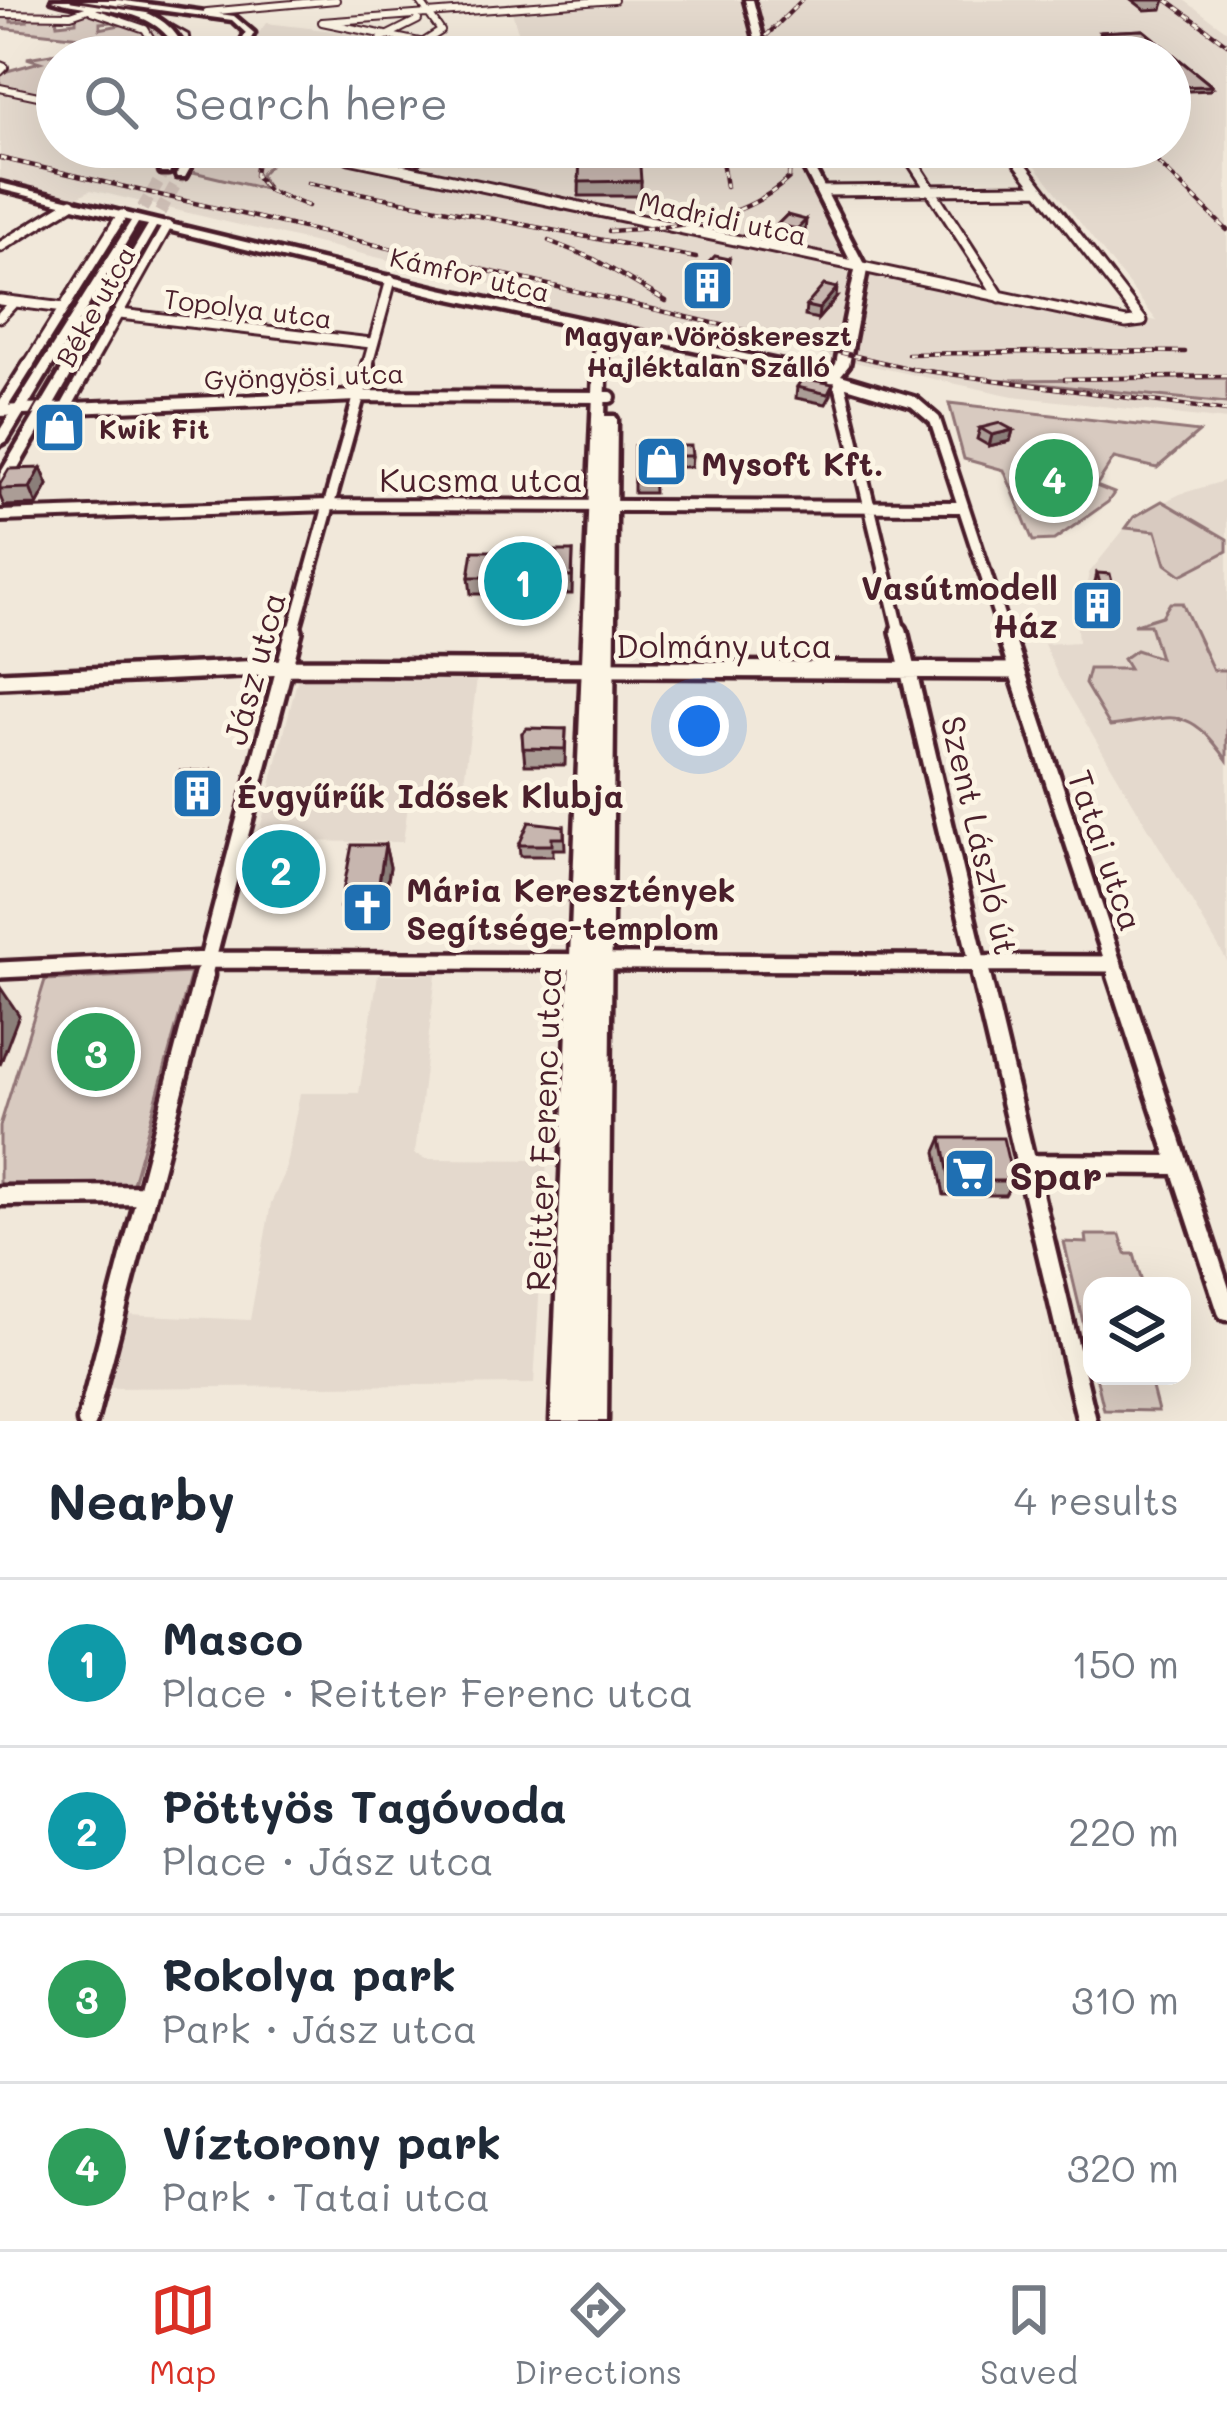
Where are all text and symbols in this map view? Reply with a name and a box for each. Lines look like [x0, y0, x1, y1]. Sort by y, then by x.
search box [36, 36, 1191, 168]
icon: search [78, 69, 144, 135]
text: Search here [174, 73, 448, 131]
street label: Madridi utca [636, 183, 810, 253]
street label: Kámfor utca [387, 239, 553, 309]
street label: Béke utca [48, 240, 142, 372]
building icon: Magyar Vöröskereszt Hajléktalan Szálló [680, 257, 736, 313]
street label: Topolya utca [162, 280, 334, 336]
place label: Magyar Vöröskereszt Hajléktalan Szálló [564, 318, 852, 384]
street label: Gyöngyösi utca [203, 355, 405, 397]
shop icon: Kwik Fit [32, 400, 88, 456]
place label: Kwik Fit [99, 411, 209, 446]
pin: 4 [1015, 433, 1093, 523]
shop icon: Mysoft Kft. [634, 434, 690, 490]
place label: Mysoft Kft. [701, 441, 884, 485]
street label: Kucsma utca [379, 457, 583, 500]
pin: 1 [484, 536, 562, 626]
place label: Vasútmodell Ház [861, 565, 1058, 646]
building icon: Vasútmodell Ház [1069, 577, 1125, 633]
street label: Jász utca [212, 587, 294, 749]
street label: Dolmány utca [616, 623, 832, 667]
your location [669, 696, 729, 756]
street label: Szent László út [933, 711, 1029, 959]
street label: Tatai utca [1059, 764, 1155, 936]
building icon: Évgyűrűk Idősek Klubja [169, 766, 225, 822]
place label: Évgyűrűk Idősek Klubja [236, 773, 624, 817]
pin: 2 [242, 824, 320, 914]
place label: Mária Keresztények Segítsége-templom [406, 867, 736, 948]
church icon: Mária Keresztények Segítsége-templom [339, 879, 395, 935]
street label: Reitter Ferenc utca [515, 966, 569, 1292]
pin: 3 [57, 1007, 135, 1097]
supermarket icon: Spar [942, 1146, 998, 1202]
place label: Spar [1009, 1149, 1102, 1200]
map controls [1083, 1277, 1191, 1385]
button: layers [1083, 1277, 1191, 1385]
text: Nearby [48, 1466, 235, 1533]
text: 4 results [1014, 1474, 1179, 1525]
text: Masco [162, 1608, 303, 1666]
text: 1 [78, 1637, 96, 1688]
text: 150 m [1071, 1637, 1179, 1688]
text: Place · Reitter Ferenc utca [162, 1666, 693, 1717]
text: Pöttyös Tagóvoda [162, 1776, 567, 1834]
text: 2 [76, 1805, 98, 1856]
text: 220 m [1068, 1805, 1179, 1856]
text: Place · Jász utca [162, 1834, 494, 1885]
text: Rokolya park [162, 1944, 456, 2002]
text: 3 [75, 1973, 99, 2024]
text: 310 m [1071, 1973, 1179, 2024]
text: Park · Jász utca [162, 2002, 477, 2053]
text: Víztorony park [162, 2112, 501, 2170]
text: 4 [75, 2141, 99, 2192]
text: 320 m [1067, 2141, 1179, 2192]
text: Park · Tatai utca [162, 2170, 490, 2221]
tab: Map [149, 2277, 216, 2392]
tab: Directions [514, 2277, 682, 2392]
tab: Saved [980, 2277, 1078, 2392]

